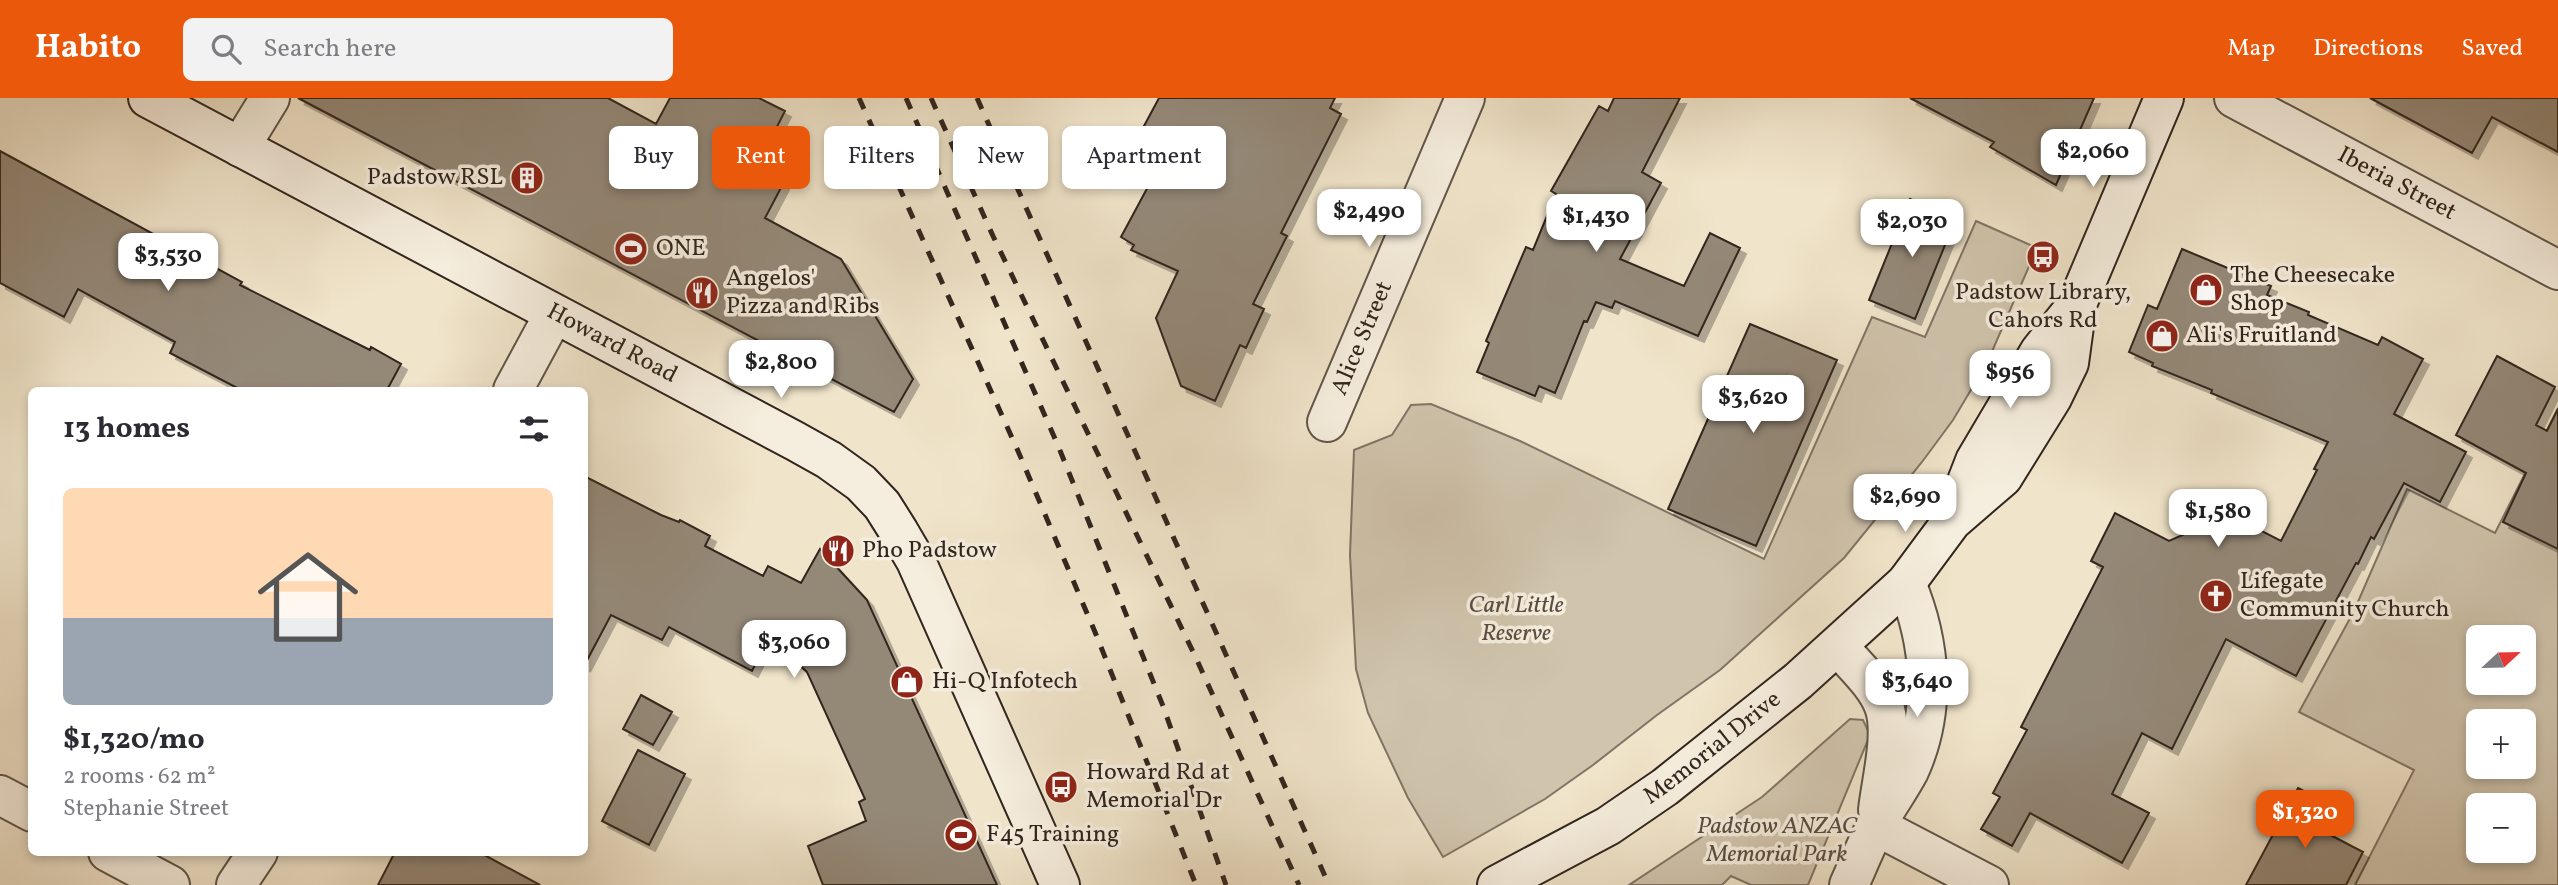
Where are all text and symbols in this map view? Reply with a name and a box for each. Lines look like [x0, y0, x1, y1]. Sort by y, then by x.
search box [183, 18, 673, 81]
text: Habito [35, 26, 141, 72]
icon: search [207, 30, 245, 68]
text: Search here [263, 31, 396, 67]
text: Map [2227, 32, 2275, 66]
text: Directions [2313, 32, 2423, 66]
text: Saved [2461, 32, 2523, 66]
chip: Buy [609, 126, 698, 189]
chip: Rent [712, 126, 810, 189]
chip: Filters [824, 126, 939, 189]
chip: New [953, 126, 1048, 189]
chip: Apartment [1062, 126, 1226, 189]
pin: $2,060 [2036, 130, 2150, 189]
text: $2,060 [2057, 136, 2129, 168]
street label: Iberia Street [2331, 139, 2462, 230]
building icon: Padstow RSL [508, 159, 546, 197]
place label: Padstow RSL [367, 161, 503, 195]
pin: $2,490 [1312, 190, 1426, 249]
pin: $1,430 [1539, 194, 1653, 254]
text: $2,490 [1333, 196, 1405, 228]
pin: $2,030 [1855, 200, 1969, 259]
text: $1,430 [1562, 201, 1630, 233]
text: $2,030 [1877, 206, 1947, 238]
sports icon: ONE [612, 230, 650, 268]
place label: ONE [656, 232, 706, 266]
pin: $3,530 [111, 234, 225, 293]
bus stop icon: Padstow Library, Cahors Rd [2024, 238, 2062, 276]
text: $3,530 [134, 240, 202, 272]
place label: The Cheesecake Shop [2230, 259, 2395, 321]
place label: Angelos' Pizza and Ribs [726, 262, 880, 324]
shop icon: The Cheesecake Shop [2187, 271, 2225, 309]
restaurant icon: Angelos' Pizza and Ribs [683, 274, 721, 312]
street label: Alice Street [1323, 276, 1402, 401]
place label: Padstow Library, Cahors Rd [1955, 276, 2131, 338]
street label: Howard Road [540, 295, 683, 393]
shop icon: Ali's Fruitland [2143, 317, 2181, 355]
place label: Ali's Fruitland [2186, 319, 2337, 353]
pin: $2,800 [724, 341, 838, 400]
text: $2,800 [745, 347, 817, 379]
pin: $956 [1969, 350, 2051, 410]
text: $956 [1985, 357, 2035, 389]
pin: $3,620 [1696, 376, 1810, 435]
text: $3,620 [1718, 382, 1788, 414]
text: 13 homes [63, 408, 190, 450]
icon: filters [515, 410, 553, 448]
pin: $2,690 [1848, 474, 1962, 534]
text: $2,690 [1869, 481, 1941, 513]
pin: $1,580 [2161, 490, 2275, 549]
text: $1,580 [2185, 496, 2251, 528]
restaurant icon: Pho Padstow [819, 532, 857, 570]
icon: home [245, 534, 371, 660]
place label: Pho Padstow [862, 534, 997, 568]
place label: Lifegate Community Church [2240, 565, 2450, 627]
church icon: Lifegate Community Church [2197, 577, 2235, 615]
park label: Carl Little Reserve [1468, 589, 1564, 651]
pin: $3,060 [737, 620, 851, 680]
north arrow [2466, 625, 2536, 695]
map controls [2466, 625, 2536, 863]
text: $3,060 [758, 627, 830, 659]
pin: $3,640 [1860, 660, 1974, 719]
shop icon: Hi-Q Infotech [888, 663, 926, 701]
place label: Hi-Q Infotech [932, 665, 1078, 699]
text: $3,640 [1881, 666, 1953, 698]
street label: Memorial Drive [1637, 683, 1789, 814]
button: + [2466, 709, 2536, 779]
text: $1,320/mo [63, 719, 205, 761]
place label: Howard Rd at Memorial Dr [1086, 756, 1230, 818]
text: 2 rooms · 62 m² [63, 761, 215, 793]
bus stop icon: Howard Rd at Memorial Dr [1042, 768, 1080, 806]
pin: $1,320 [2248, 790, 2362, 850]
text: Stephanie Street [63, 793, 229, 825]
button: − [2466, 793, 2536, 863]
text: $1,320 [2272, 797, 2338, 829]
park label: Padstow ANZAC Memorial Park [1697, 810, 1858, 872]
sports icon: F45 Training [942, 816, 980, 854]
place label: F45 Training [986, 818, 1119, 852]

